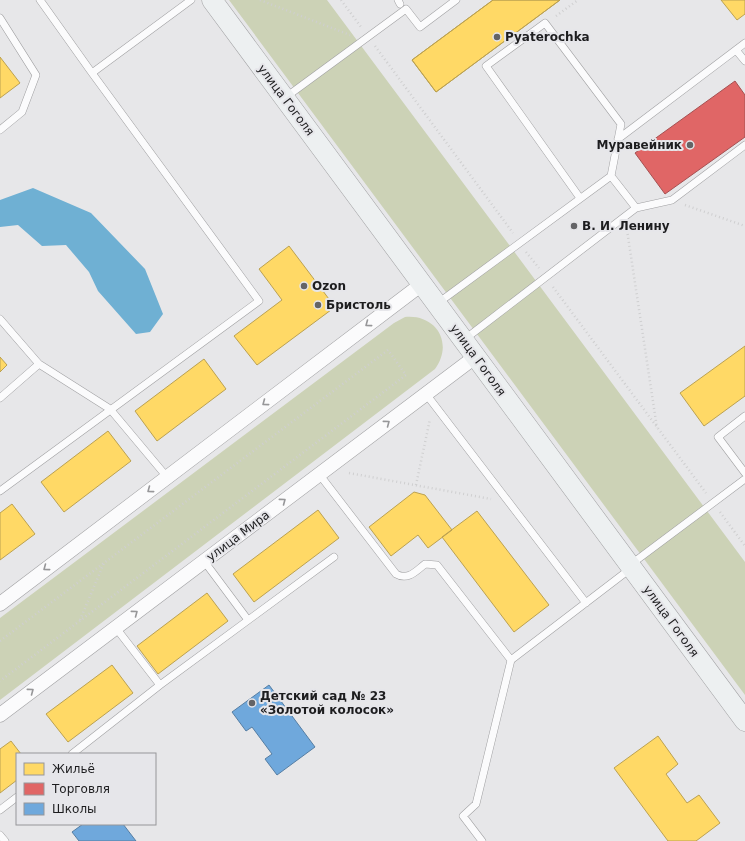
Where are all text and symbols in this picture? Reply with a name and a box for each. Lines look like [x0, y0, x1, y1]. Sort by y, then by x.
place label: Pyaterochka [505, 30, 590, 44]
marker: Pyaterochka [492, 32, 502, 42]
street label: улица Гоголя [255, 62, 317, 138]
place label: Муравейник [597, 138, 682, 152]
marker: Муравейник [685, 140, 695, 150]
place label: В. И. Ленину [582, 219, 670, 233]
marker: В. И. Ленину [569, 221, 579, 231]
place label: Ozon [312, 279, 346, 293]
marker: Ozon [299, 281, 309, 291]
place label: Бристоль [326, 298, 391, 312]
marker: Бристоль [313, 300, 323, 310]
one-way arrow [366, 319, 373, 326]
street label: улица Гоголя [447, 321, 509, 399]
one-way arrow [262, 398, 269, 405]
one-way arrow [383, 421, 390, 428]
one-way arrow [147, 485, 154, 492]
one-way arrow [279, 499, 286, 506]
street label: улица Мира [204, 508, 272, 564]
one-way arrow [44, 564, 51, 571]
street label: улица Гоголя [640, 582, 702, 660]
one-way arrow [131, 610, 138, 618]
one-way arrow [27, 689, 34, 696]
place label: Детский сад № 23 «Золотой колосок» [260, 689, 394, 717]
marker: Детский сад № 23 «Золотой колосок» [247, 698, 257, 708]
legend [16, 753, 156, 825]
text: Жильё [52, 762, 95, 776]
text: Торговля [51, 782, 110, 796]
text: Школы [52, 802, 97, 816]

